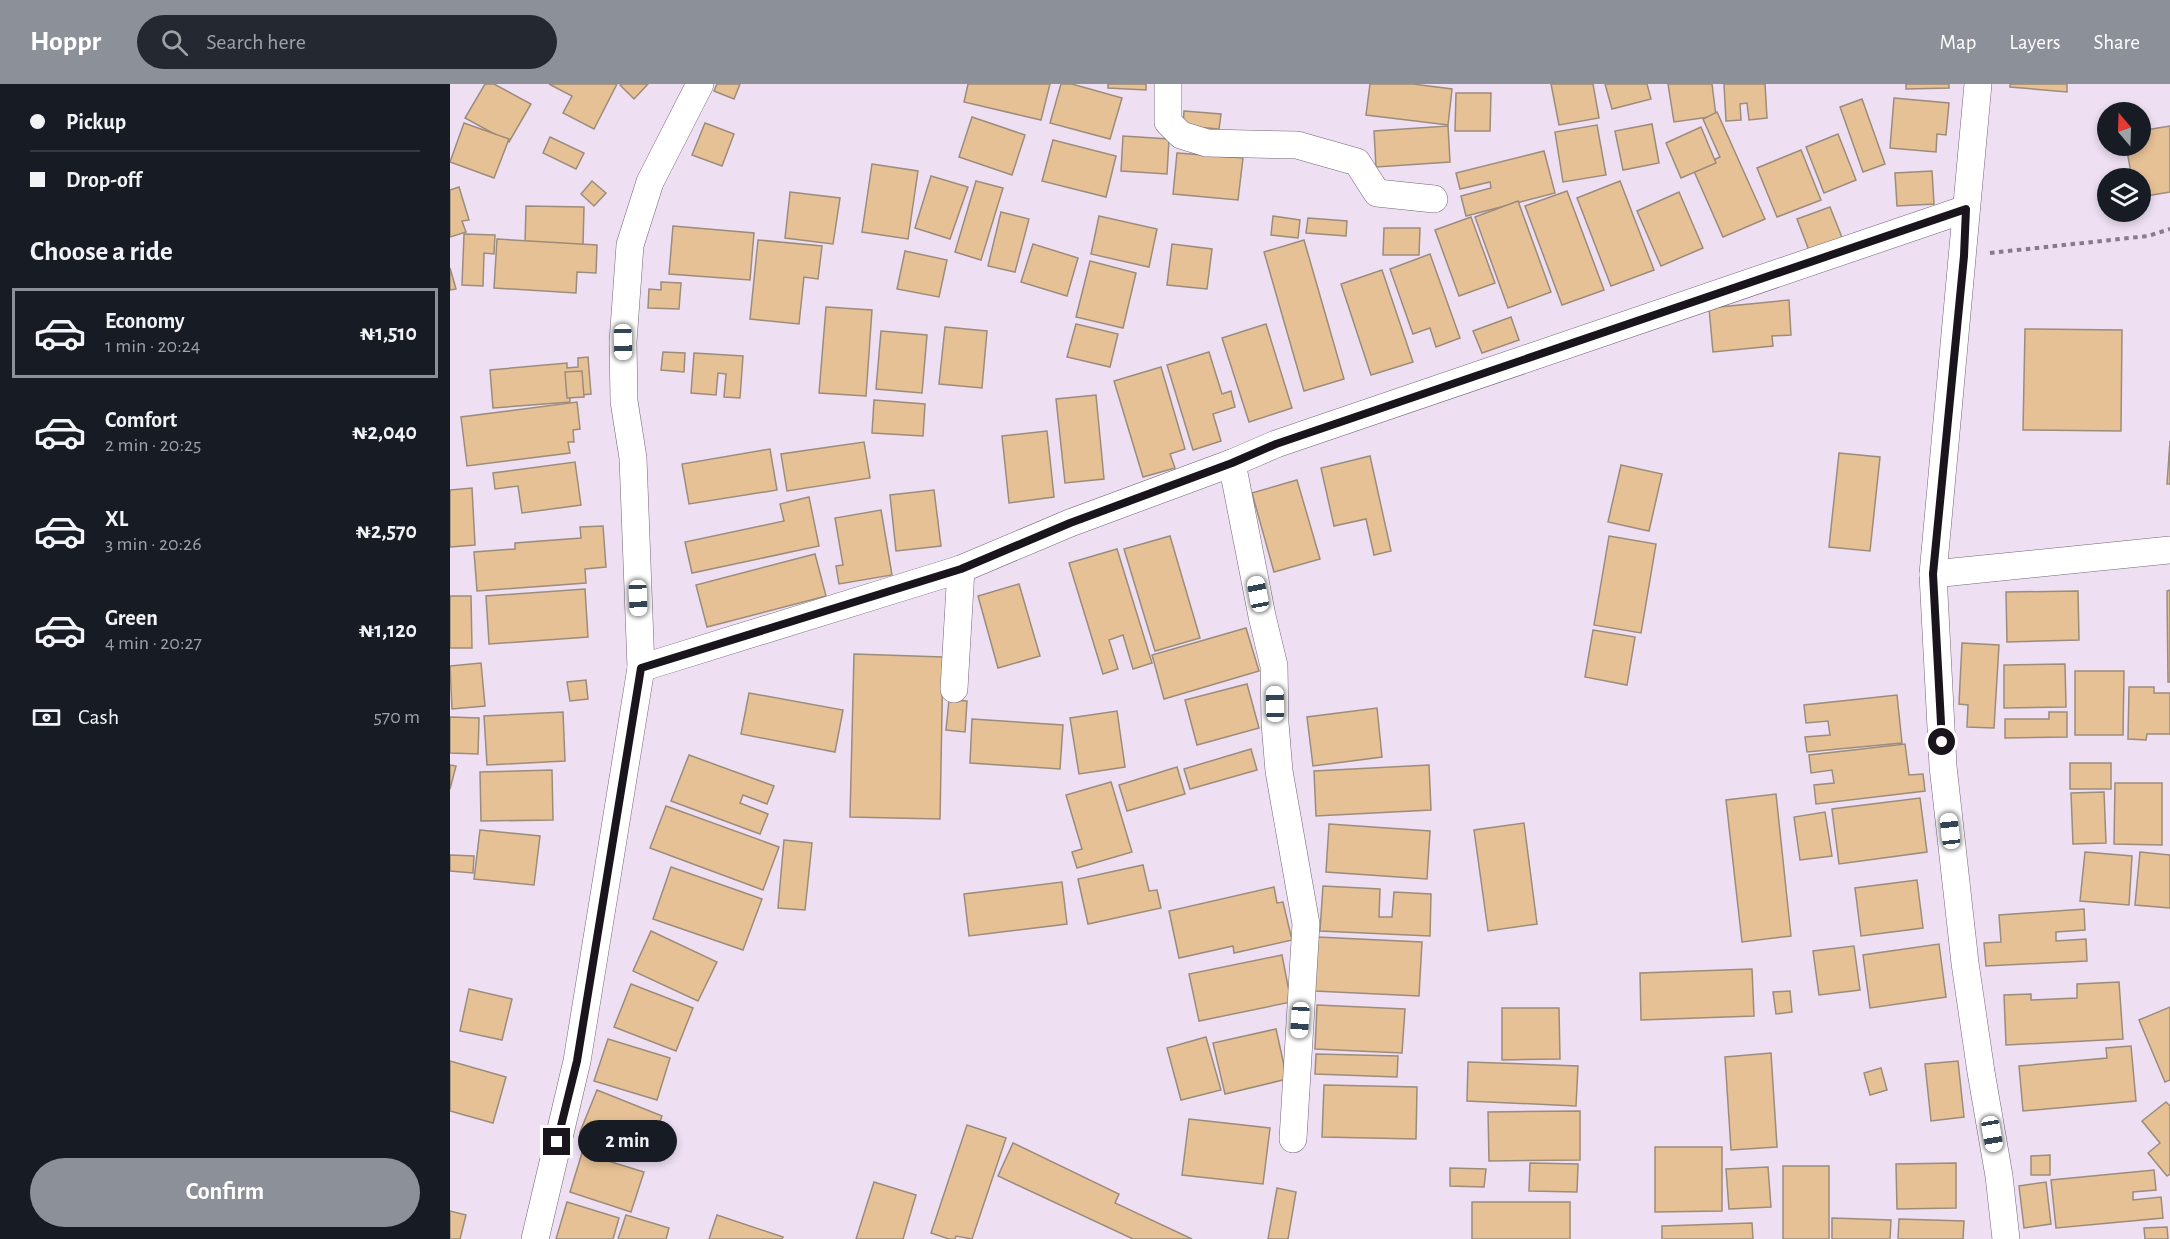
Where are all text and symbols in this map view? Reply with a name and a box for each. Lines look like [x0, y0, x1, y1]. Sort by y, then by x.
search box [137, 15, 557, 69]
icon: search [158, 26, 191, 59]
text: Hoppr [30, 28, 101, 56]
text: Search here [206, 31, 306, 53]
text: Map [1940, 32, 1976, 53]
text: Layers [2009, 32, 2060, 53]
text: Share [2093, 32, 2140, 53]
north arrow [2097, 102, 2151, 156]
map controls [2097, 102, 2151, 222]
text: Pickup [66, 111, 126, 133]
button: layers [2097, 168, 2151, 222]
text: Drop-off [66, 169, 142, 191]
text: Choose a ride [30, 238, 173, 265]
icon: car [33, 306, 87, 360]
text: Economy [105, 310, 185, 332]
text: ₦1,510 [360, 322, 417, 344]
car [614, 324, 632, 360]
text: 1 min · 20:24 [105, 336, 200, 356]
icon: car [33, 405, 87, 459]
text: Comfort [105, 409, 177, 431]
text: ₦2,040 [352, 421, 417, 443]
text: 2 min · 20:25 [105, 435, 201, 455]
icon: car [33, 504, 87, 558]
text: XL [105, 508, 128, 530]
text: ₦2,570 [356, 520, 417, 542]
text: 3 min · 20:26 [105, 534, 202, 554]
car [1246, 575, 1270, 613]
car [628, 580, 648, 616]
icon: car [33, 603, 87, 657]
text: Green [105, 607, 158, 629]
text: ₦1,120 [359, 619, 417, 641]
text: 4 min · 20:27 [105, 633, 202, 653]
car [1266, 686, 1284, 722]
icon: cash [30, 701, 63, 734]
text: Cash [78, 706, 119, 728]
text: 570 m [373, 707, 420, 727]
route start [1928, 728, 1955, 755]
car [1939, 812, 1961, 850]
car [1290, 1001, 1310, 1039]
car [1980, 1115, 2004, 1153]
callout: 2 min [578, 1121, 677, 1163]
route end [543, 1128, 570, 1155]
text: 2 min [605, 1131, 650, 1151]
button: Confirm [30, 1158, 420, 1227]

